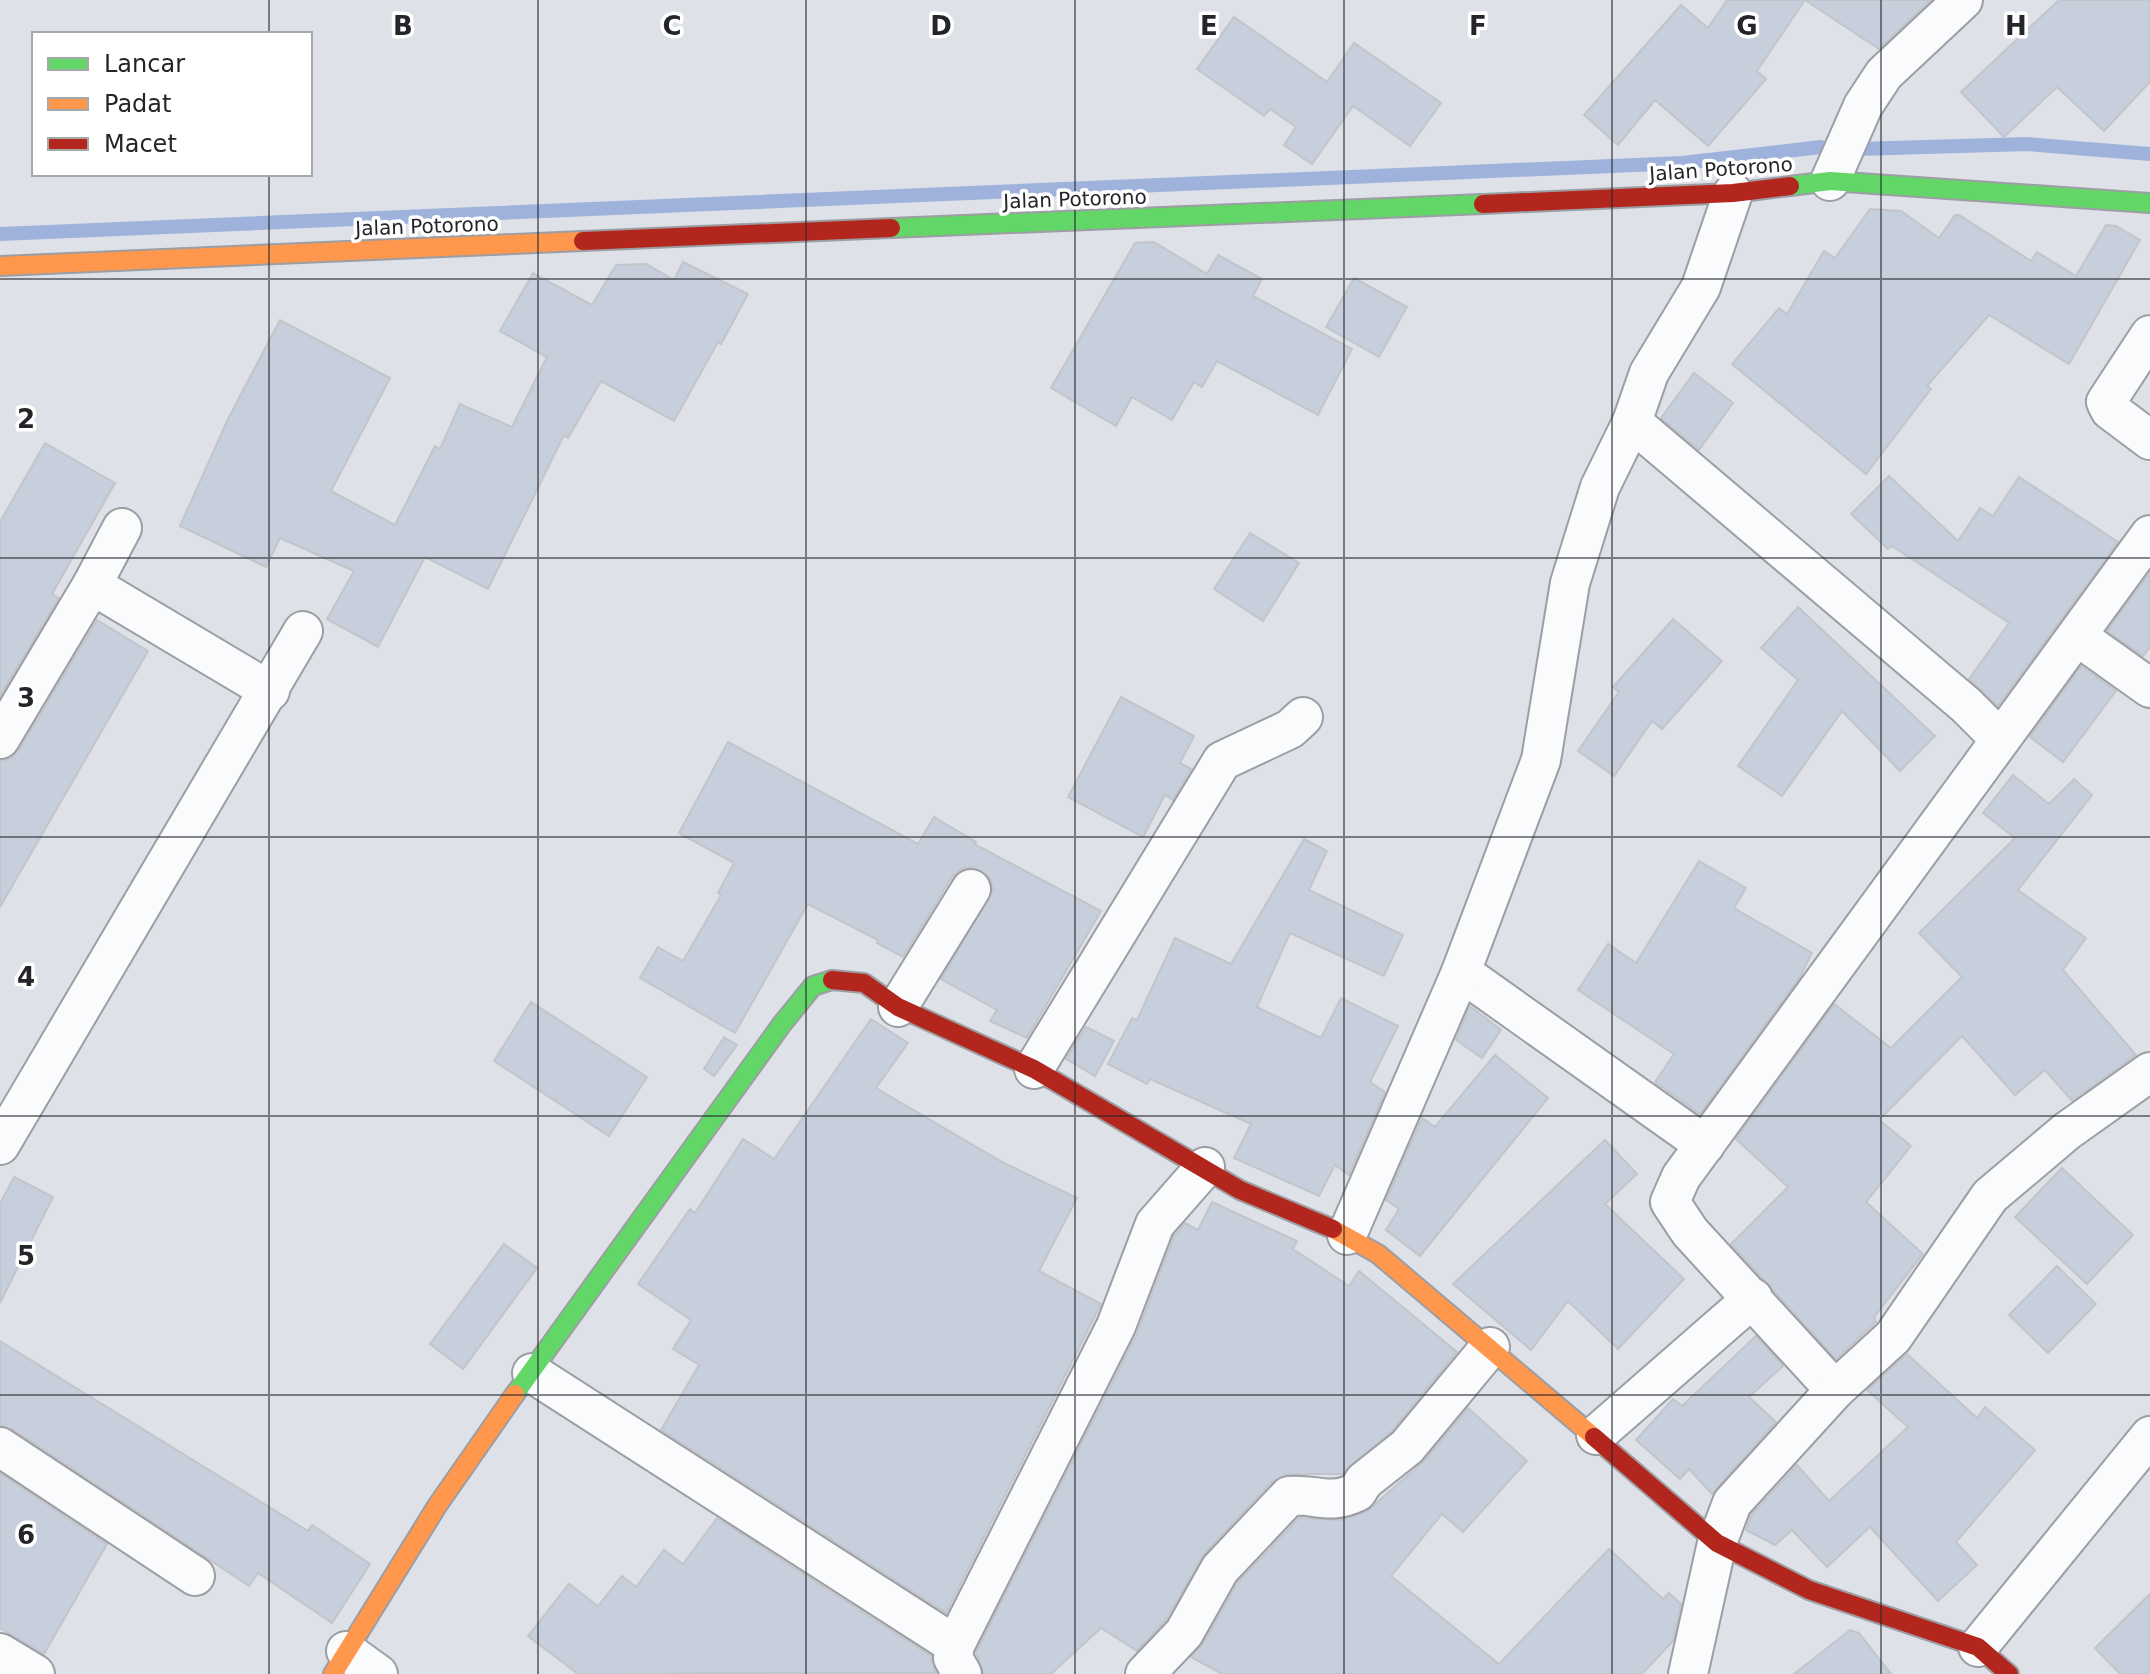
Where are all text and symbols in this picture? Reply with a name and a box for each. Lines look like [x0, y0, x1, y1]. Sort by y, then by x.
text: B [393, 11, 413, 41]
text: C [662, 11, 682, 41]
text: D [930, 11, 952, 41]
text: E [1200, 11, 1218, 41]
text: F [1469, 11, 1487, 41]
text: G [1736, 11, 1758, 41]
text: H [2005, 11, 2027, 41]
legend [32, 32, 312, 176]
text: Lancar [104, 50, 185, 78]
text: Padat [104, 90, 171, 118]
text: Macet [104, 130, 177, 158]
street label: Jalan Potorono [1647, 152, 1793, 186]
street label: Jalan Potorono [1001, 185, 1147, 214]
street label: Jalan Potorono [353, 212, 499, 241]
text: 2 [17, 404, 35, 434]
text: 3 [17, 683, 35, 713]
text: 4 [17, 962, 35, 992]
text: 5 [17, 1241, 35, 1271]
text: 6 [17, 1520, 35, 1550]

